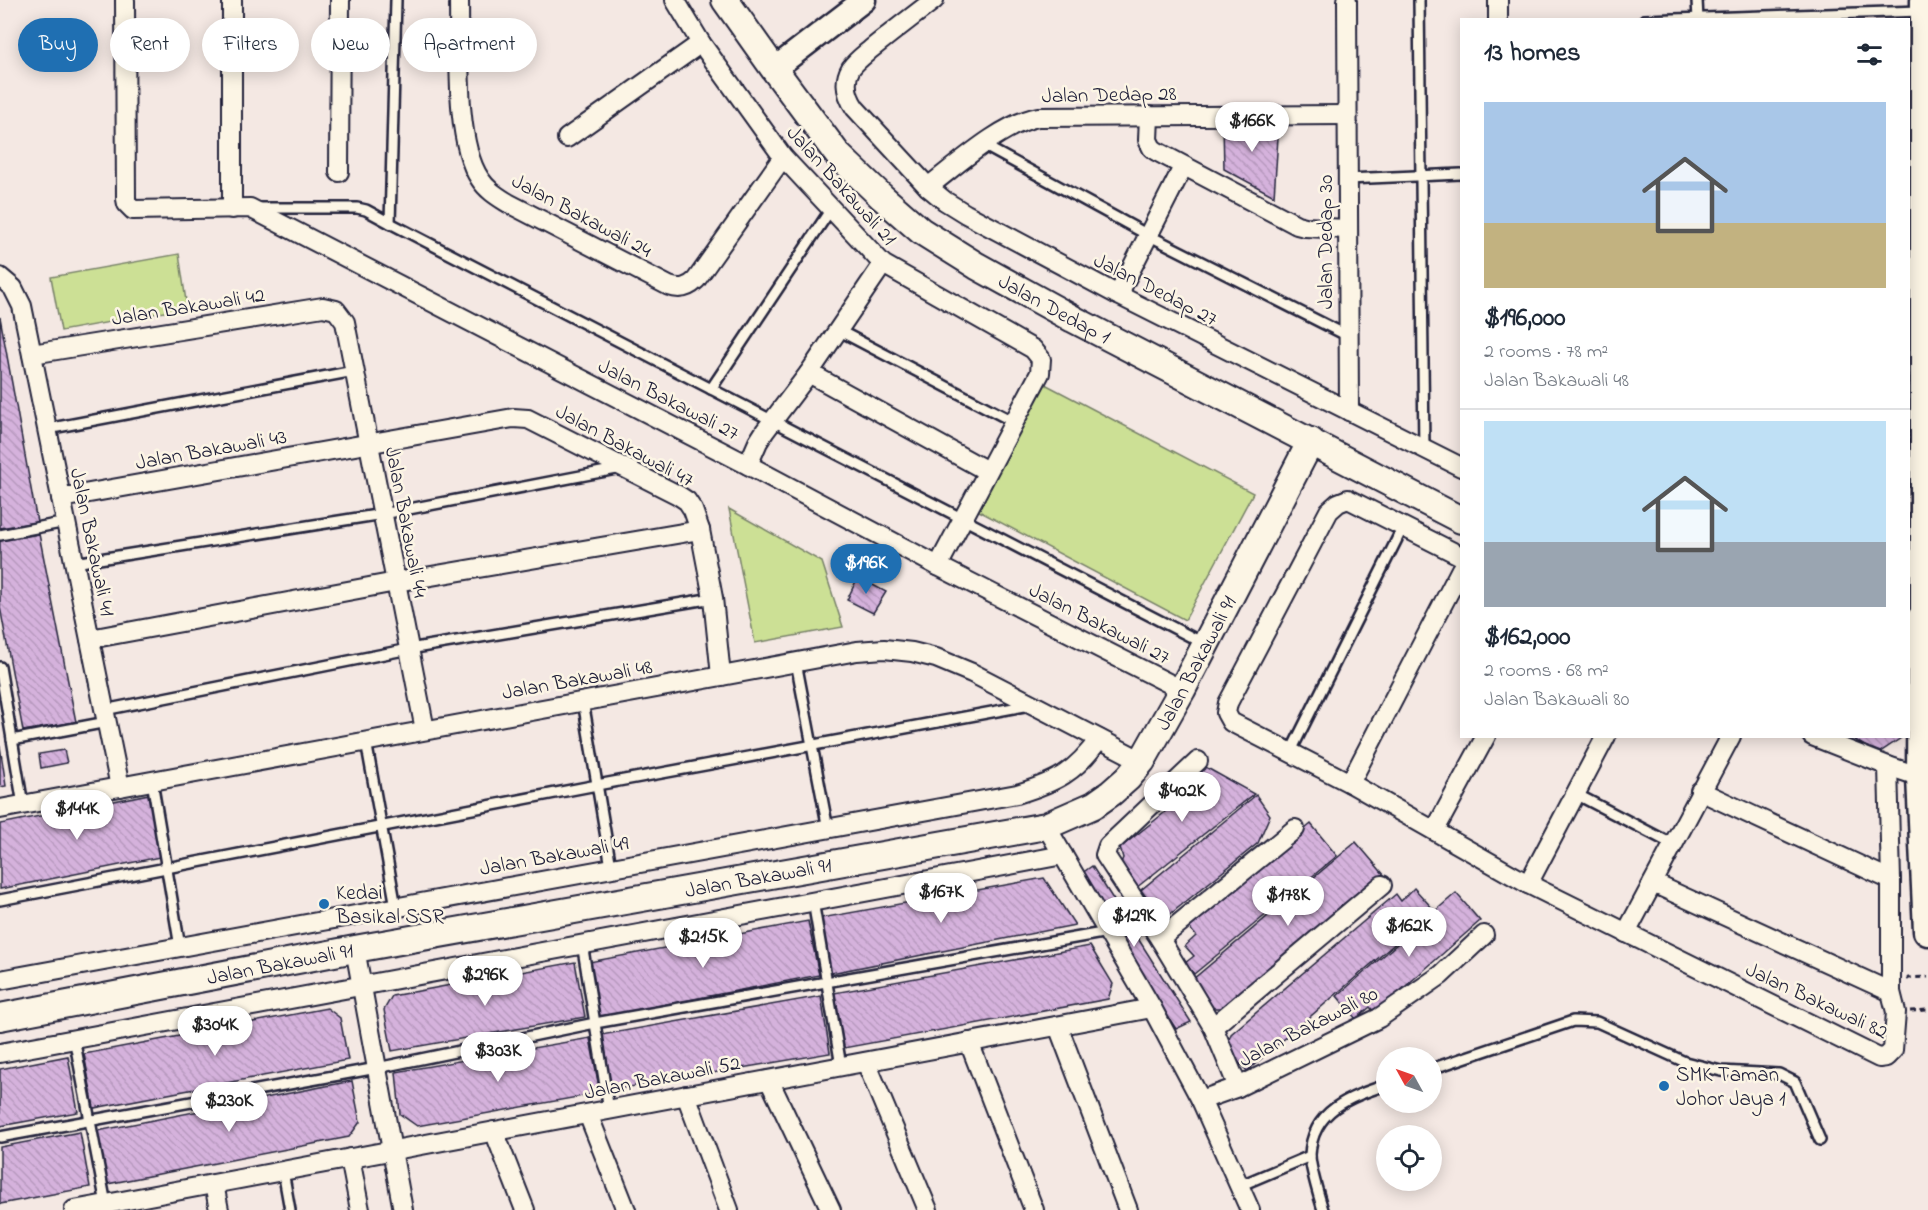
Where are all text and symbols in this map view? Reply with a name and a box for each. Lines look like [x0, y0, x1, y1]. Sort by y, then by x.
chip: Buy [18, 18, 98, 72]
chip: Rent [110, 18, 190, 72]
chip: Filters [202, 18, 299, 72]
chip: New [311, 18, 390, 72]
chip: Apartment [402, 18, 537, 72]
text: 13 homes [1484, 35, 1580, 73]
icon: filters [1853, 38, 1886, 71]
street label: Jalan Dedap 28 [1041, 80, 1177, 112]
pin: $166K [1210, 102, 1294, 153]
text: $166K [1229, 107, 1275, 136]
street label: Jalan Bakawali 21 [778, 120, 903, 253]
icon: home [1631, 141, 1739, 249]
street label: Jalan Bakawali 24 [506, 167, 657, 267]
street label: Jalan Dedap 30 [1312, 175, 1342, 309]
street label: Jalan Dedap 27 [1088, 247, 1223, 335]
street label: Jalan Dedap 1 [992, 268, 1115, 353]
street label: Jalan Bakawali 42 [109, 281, 267, 335]
text: $196,000 [1484, 300, 1565, 338]
text: 2 rooms · 78 m² [1484, 338, 1608, 367]
street label: Jalan Bakawali 27 [592, 352, 744, 449]
text: Jalan Bakawali 48 [1484, 367, 1629, 396]
street label: Jalan Bakawali 47 [549, 398, 699, 496]
street label: Jalan Bakawali 43 [133, 423, 289, 479]
street label: Jalan Bakawali 44 [376, 444, 434, 601]
icon: home [1631, 460, 1739, 568]
street label: Jalan Bakawali 41 [61, 465, 121, 620]
pin: $196K [824, 544, 908, 595]
text: $196K [845, 549, 887, 578]
street label: Jalan Bakawali 27 [1023, 576, 1175, 673]
street label: Jalan Bakawali 91 [1149, 591, 1245, 737]
text: $162,000 [1484, 619, 1571, 657]
street label: Jalan Bakawali 48 [500, 653, 655, 709]
text: 2 rooms · 68 m² [1484, 657, 1609, 686]
text: Jalan Bakawali 80 [1484, 686, 1629, 715]
pin: $402K [1140, 772, 1224, 823]
text: $402K [1158, 777, 1206, 806]
pin: $144K [35, 790, 119, 841]
text: $144K [55, 795, 99, 824]
street label: Jalan Bakawali 49 [478, 829, 632, 885]
street label: Jalan Bakawali 91 [683, 851, 835, 907]
pin: $167K [899, 873, 983, 924]
pin: $178K [1246, 876, 1330, 927]
text: $167K [918, 878, 964, 907]
place label: Kedai Basikal SSR [335, 879, 444, 933]
text: $178K [1266, 881, 1310, 910]
marker: Kedai Basikal SSR [317, 897, 331, 911]
pin: $129K [1092, 897, 1176, 948]
text: $129K [1112, 902, 1156, 931]
pin: $162K [1367, 907, 1451, 958]
text: $162K [1386, 912, 1432, 941]
pin: $215K [661, 918, 745, 969]
text: $215K [678, 923, 728, 952]
street label: Jalan Bakawali 91 [204, 937, 356, 994]
pin: $296K [443, 956, 527, 1007]
street label: Jalan Bakawali 82 [1740, 956, 1892, 1048]
text: $296K [462, 961, 508, 990]
street label: Jalan Bakawali 80 [1234, 980, 1384, 1076]
pin: $304K [173, 1006, 257, 1057]
text: $304K [192, 1011, 238, 1040]
pin: $303K [456, 1032, 540, 1083]
text: $303K [475, 1037, 521, 1066]
north arrow [1376, 1047, 1442, 1113]
map controls [1376, 1047, 1442, 1191]
street label: Jalan Bakawali 52 [582, 1049, 743, 1109]
place label: SMK Taman Johor Jaya 1 [1676, 1061, 1786, 1117]
marker: SMK Taman Johor Jaya 1 [1657, 1079, 1671, 1093]
pin: $230K [187, 1082, 271, 1133]
text: $230K [205, 1087, 253, 1116]
button: locate [1376, 1125, 1442, 1191]

